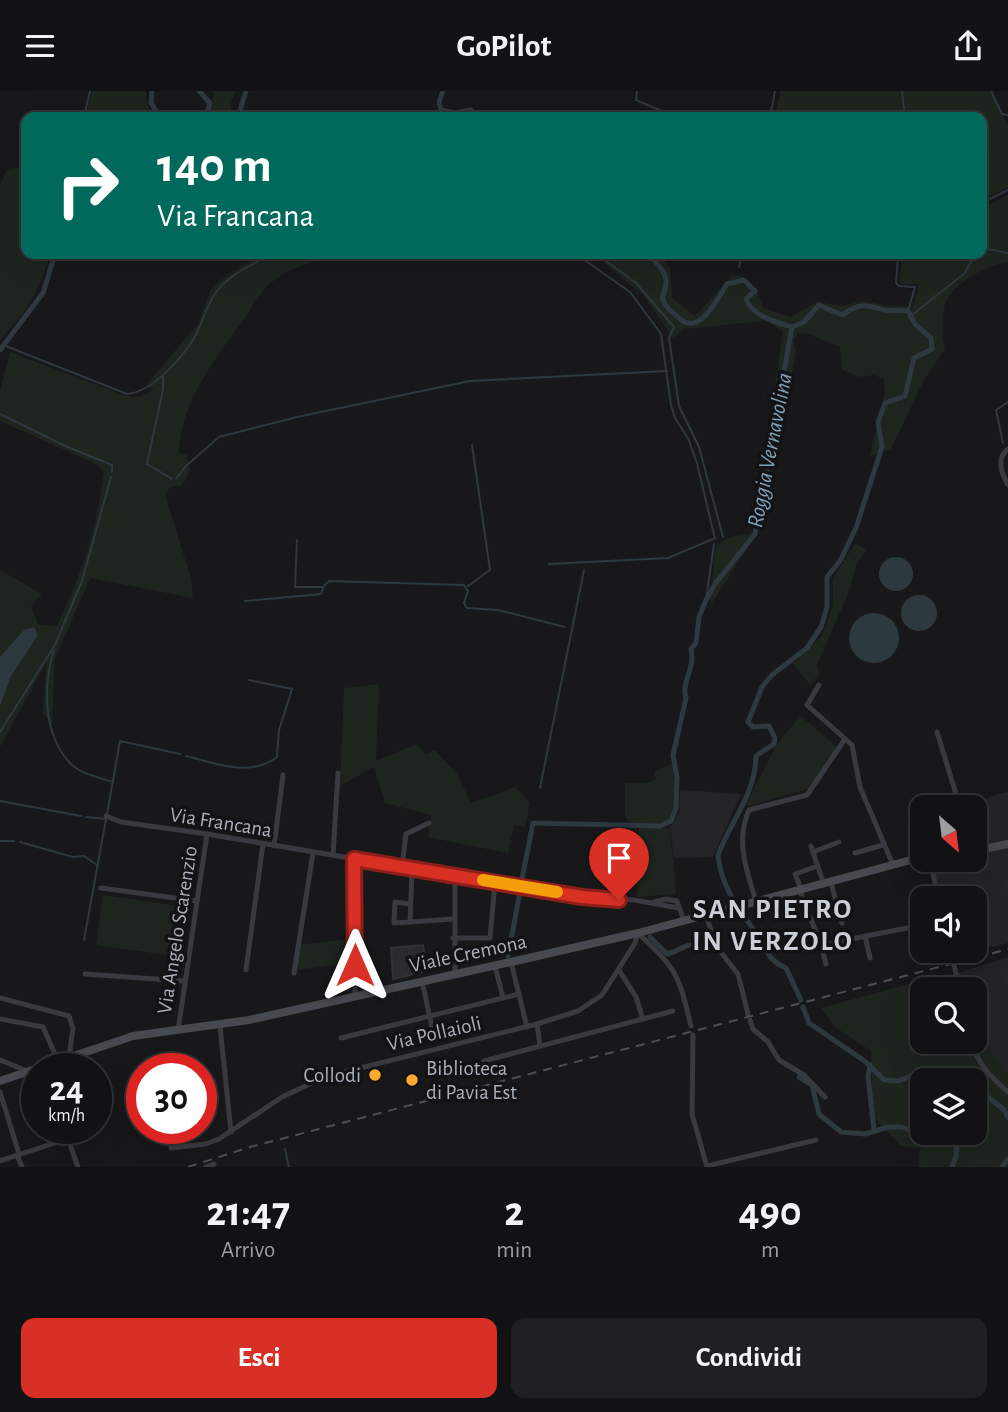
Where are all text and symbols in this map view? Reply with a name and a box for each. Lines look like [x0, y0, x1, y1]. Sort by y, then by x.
icon: menu [21, 27, 59, 65]
icon: share [949, 27, 987, 65]
text: GoPilot [457, 30, 551, 62]
icon: right [42, 140, 133, 231]
text: 140 m [157, 142, 272, 191]
text: Via Francana [157, 200, 314, 232]
water label: Roggia Vernavolina [744, 371, 797, 530]
north arrow [910, 795, 987, 871]
map controls [910, 795, 987, 1145]
street label: Via Francana [168, 804, 274, 841]
pin [589, 828, 649, 900]
icon: arrive [600, 839, 638, 877]
street label: Via Angelo Scarenzio [154, 845, 201, 1016]
button: sound [910, 886, 987, 963]
district label: SAN PIETRO IN VERZOLO [692, 896, 854, 956]
position arrow [318, 928, 392, 1002]
street label: Viale Cremona [408, 931, 529, 976]
button: search [910, 977, 987, 1054]
street label: Via Pollaioli [385, 1012, 483, 1055]
speed limit sign: 30 [126, 1053, 217, 1144]
place label: Biblioteca di Pavia Est [426, 1058, 517, 1103]
place label: Collodi [304, 1065, 361, 1086]
marker: Collodi [367, 1067, 383, 1083]
button: layers [910, 1068, 987, 1145]
text: 24 [49, 1072, 84, 1107]
marker: Biblioteca di Pavia Est [404, 1072, 420, 1088]
text: km/h [48, 1107, 85, 1125]
text: 21:47 [206, 1191, 290, 1233]
text: 2 [504, 1191, 524, 1233]
text: 490 [738, 1191, 802, 1233]
text: Arrivo [221, 1239, 275, 1262]
text: min [496, 1239, 532, 1262]
text: m [761, 1239, 779, 1262]
button: Esci [21, 1318, 497, 1398]
button: Condividi [511, 1318, 987, 1398]

